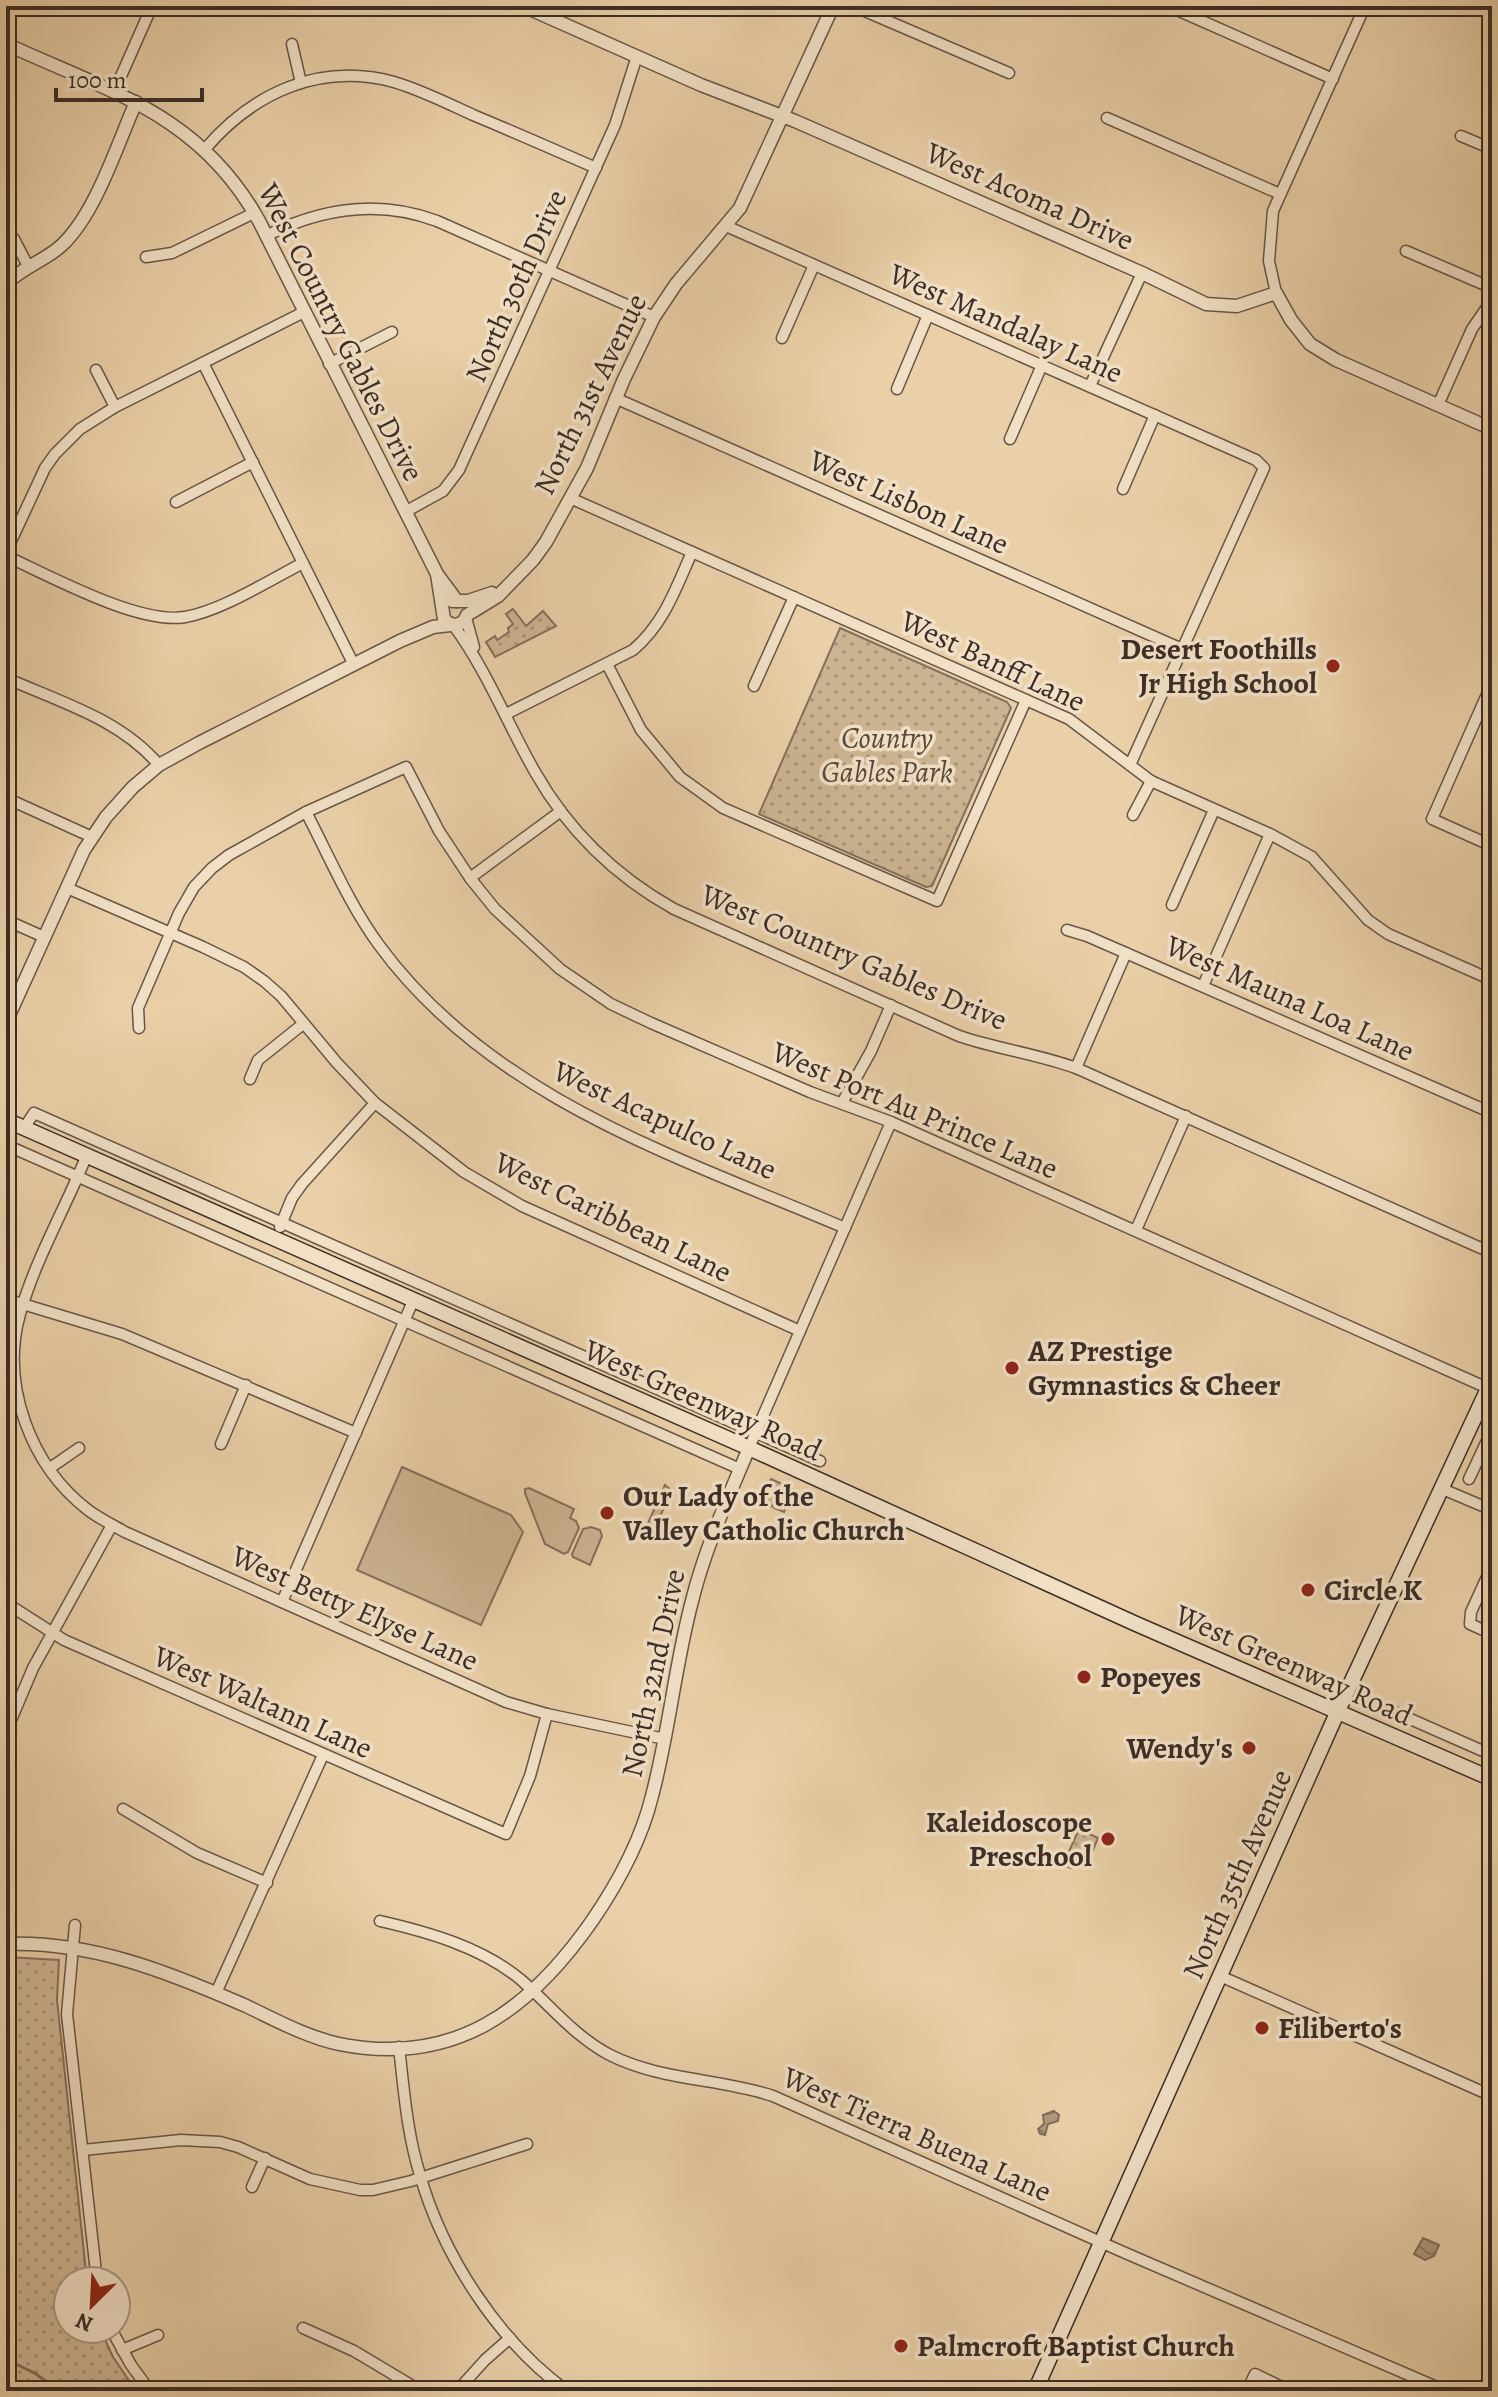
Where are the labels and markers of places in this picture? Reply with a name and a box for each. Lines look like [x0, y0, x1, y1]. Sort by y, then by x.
place label: Desert Foothills Jr High School [1120, 629, 1317, 703]
marker: Desert Foothills Jr High School [1324, 657, 1342, 675]
place label: AZ Prestige Gymnastics & Cheer [1027, 1331, 1281, 1405]
marker: AZ Prestige Gymnastics & Cheer [1003, 1359, 1021, 1377]
place label: Our Lady of the Valley Catholic Church [622, 1476, 905, 1550]
marker: Our Lady of the Valley Catholic Church [598, 1504, 616, 1522]
place label: Circle K [1324, 1570, 1423, 1610]
marker: Circle K [1299, 1581, 1317, 1599]
place label: Popeyes [1100, 1657, 1201, 1697]
marker: Popeyes [1075, 1668, 1093, 1686]
place label: Wendy's [1125, 1728, 1233, 1768]
marker: Wendy's [1240, 1739, 1258, 1757]
place label: Kaleidoscope Preschool [926, 1802, 1092, 1876]
marker: Kaleidoscope Preschool [1099, 1830, 1117, 1848]
place label: Filiberto's [1278, 2008, 1402, 2048]
marker: Filiberto's [1253, 2019, 1271, 2037]
place label: Palmcroft Baptist Church [917, 2326, 1235, 2366]
marker: Palmcroft Baptist Church [892, 2337, 910, 2355]

